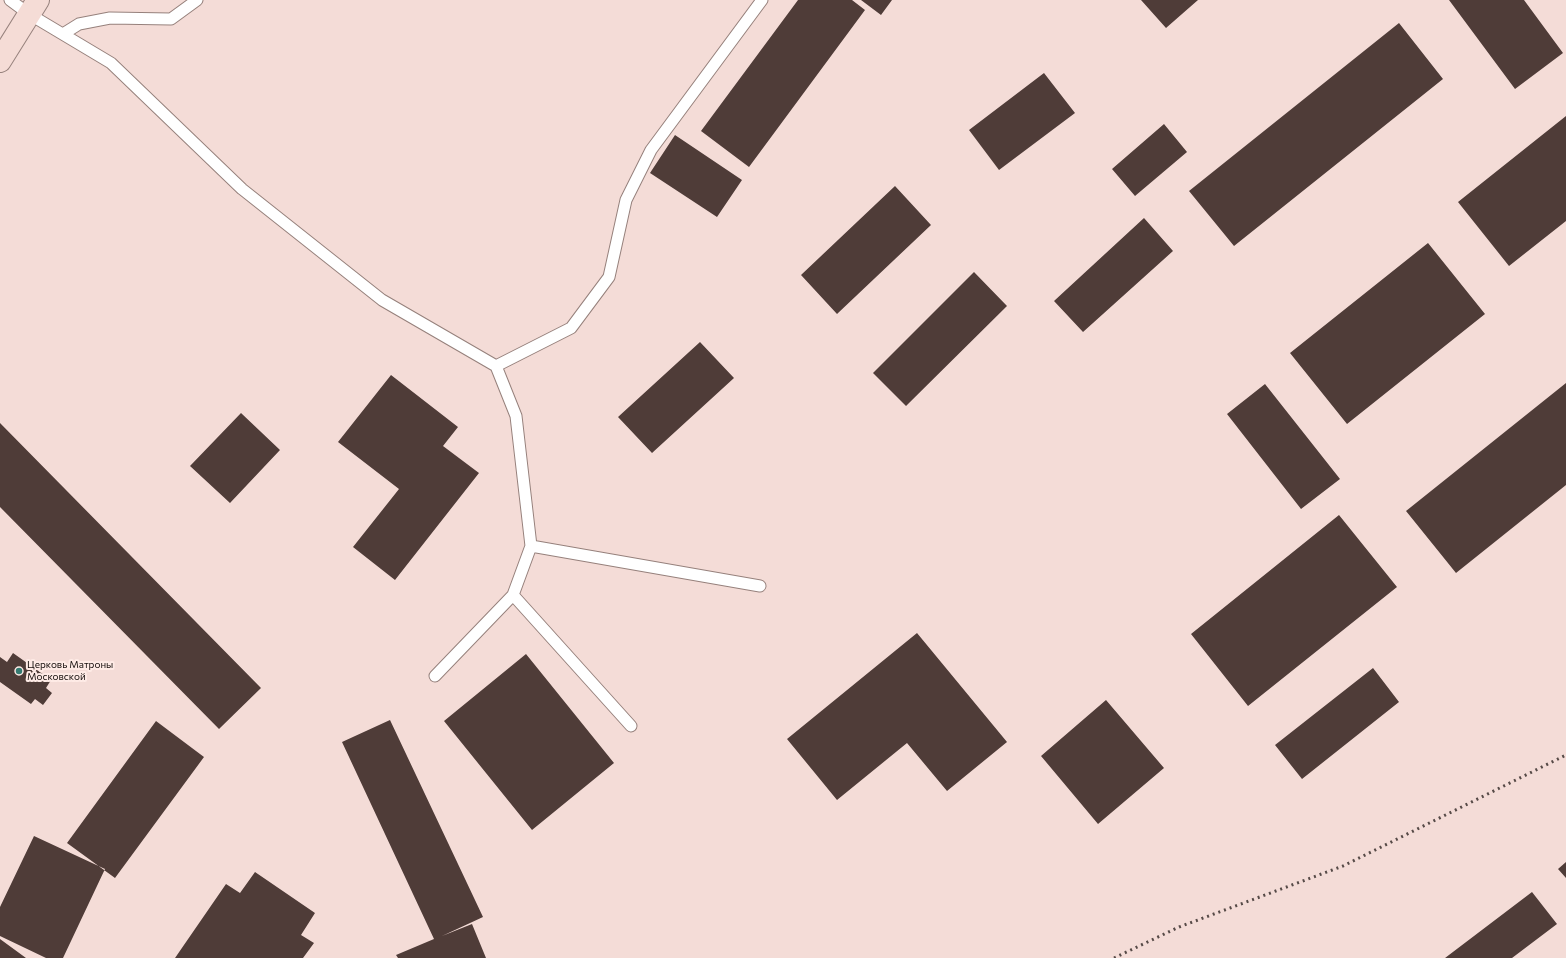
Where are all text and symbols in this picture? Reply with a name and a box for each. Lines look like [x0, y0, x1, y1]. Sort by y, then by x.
place label: Церковь Матроны Московской [27, 659, 113, 682]
marker: Церковь Матроны Московской [14, 666, 24, 676]

